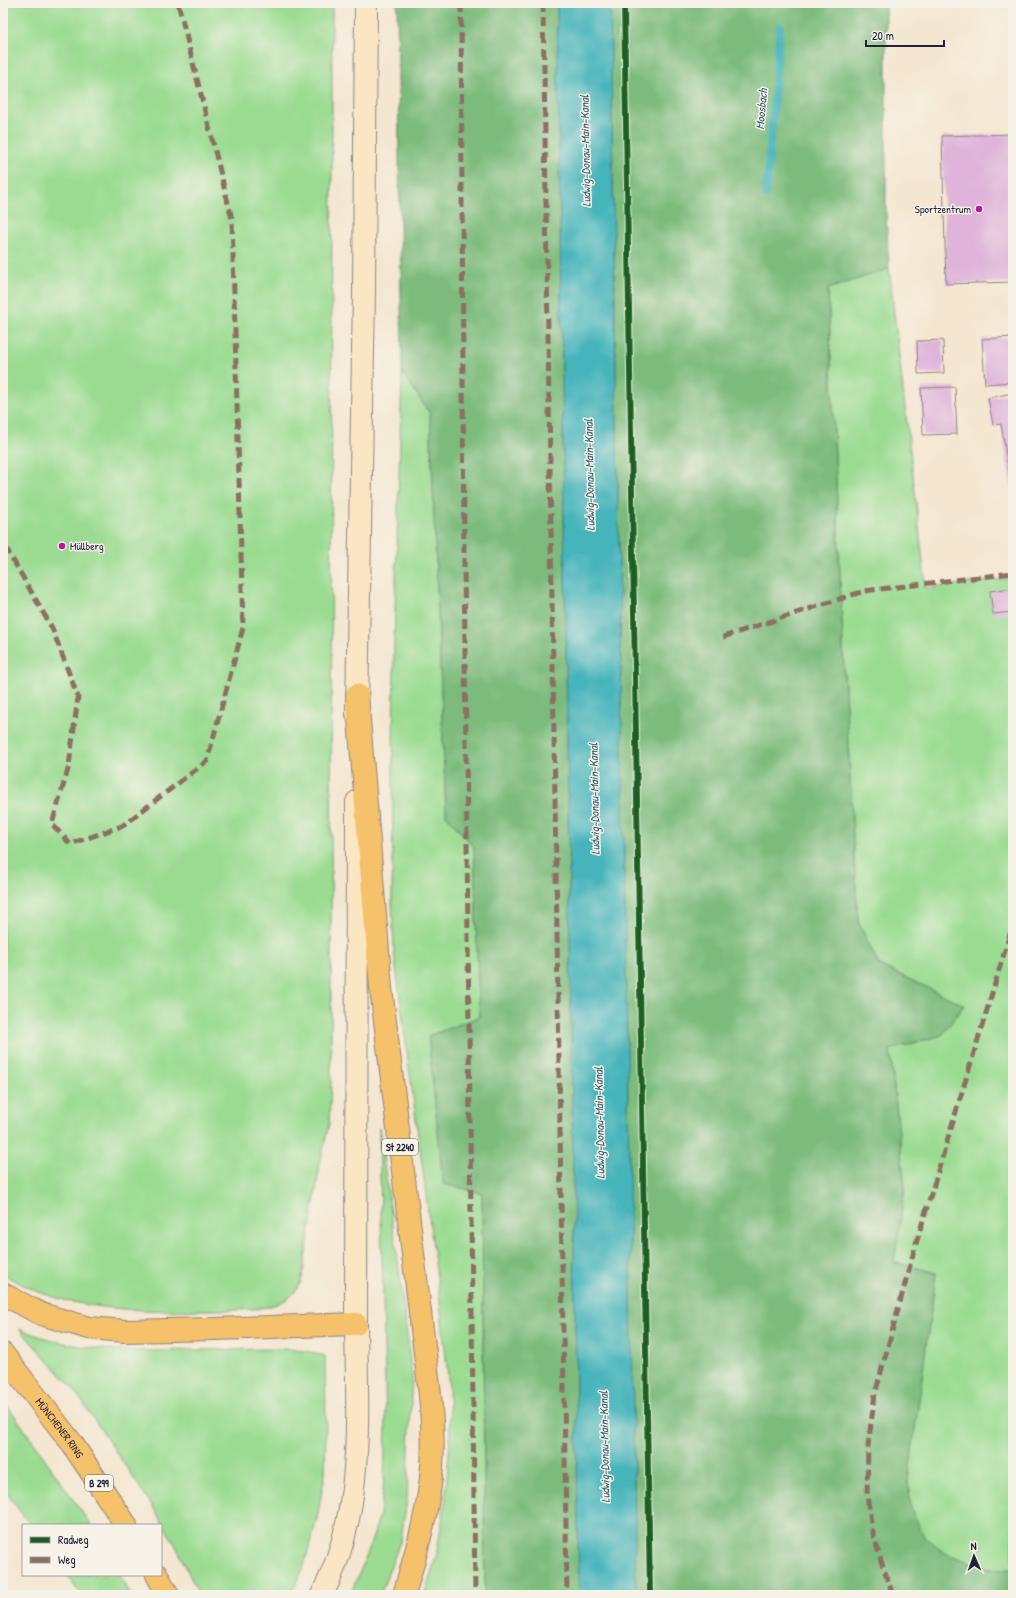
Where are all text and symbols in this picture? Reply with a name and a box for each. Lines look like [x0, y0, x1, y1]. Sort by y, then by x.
scale bar [866, 22, 944, 48]
text: 20 m [872, 27, 894, 44]
water label: Moosbach [751, 87, 771, 130]
water label: Ludwig-Donau-Main-Kanal [576, 94, 594, 207]
place label: Sportzentrum [915, 202, 972, 216]
marker: Sportzentrum [974, 204, 984, 214]
water label: Ludwig-Donau-Main-Kanal [580, 418, 598, 531]
place label: Müllberg [70, 539, 104, 553]
marker: Müllberg [57, 541, 67, 551]
water label: Ludwig-Donau-Main-Kanal [585, 742, 603, 855]
water label: Ludwig-Donau-Main-Kanal [590, 1066, 608, 1179]
road number: St 2240 [382, 1139, 418, 1155]
water label: Ludwig-Donau-Main-Kanal [595, 1390, 613, 1503]
street label: MÜNCHENER RING [32, 1395, 87, 1461]
road number: B 299 [85, 1475, 113, 1491]
legend [22, 1524, 162, 1576]
text: Radweg [58, 1531, 89, 1548]
north arrow [954, 1536, 994, 1576]
text: N [970, 1539, 977, 1553]
text: Weg [58, 1551, 76, 1568]

